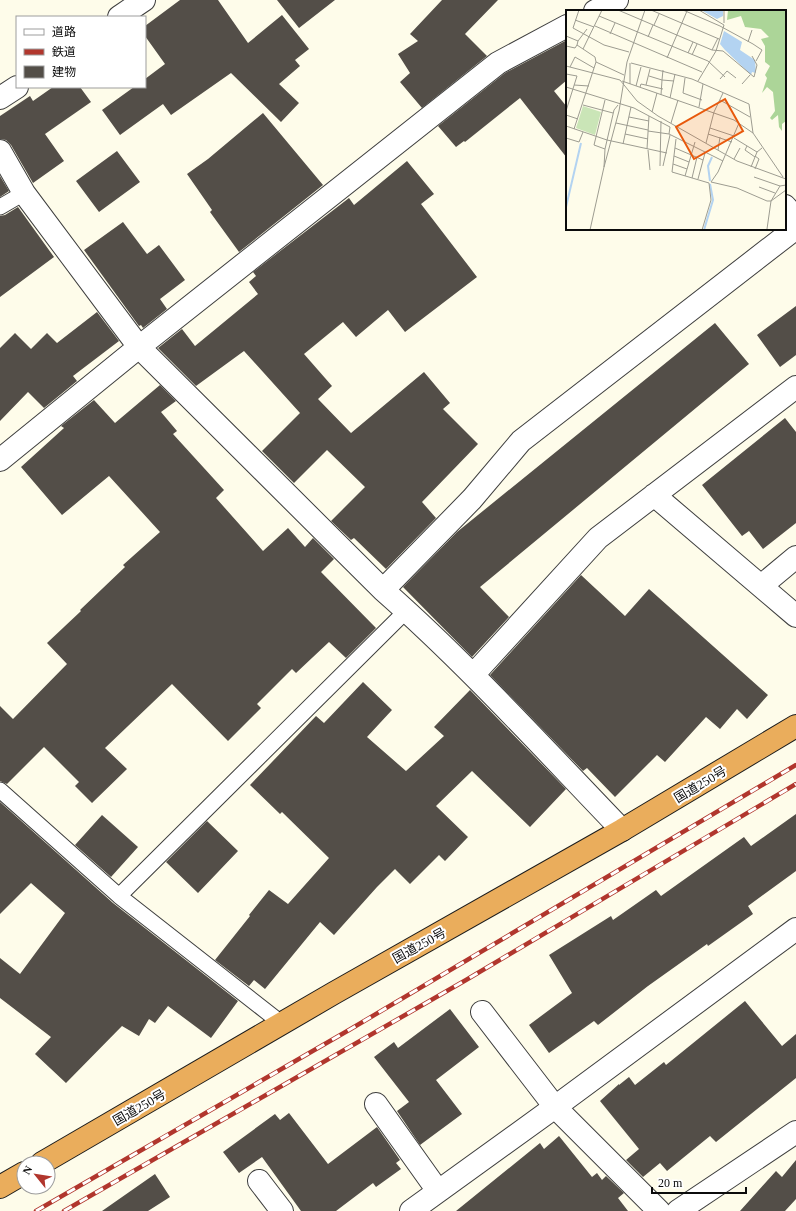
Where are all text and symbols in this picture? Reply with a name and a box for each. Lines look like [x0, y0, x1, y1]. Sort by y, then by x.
inset map [566, 10, 786, 230]
legend [16, 16, 146, 88]
text: 道路 [52, 25, 76, 39]
text: 鉄道 [52, 45, 76, 59]
text: 建物 [52, 65, 76, 79]
street label: 国道250号 [671, 763, 729, 806]
street label: 国道250号 [390, 925, 448, 966]
street label: 国道250号 [110, 1086, 168, 1129]
north arrow [16, 1155, 56, 1195]
text: N [20, 1164, 35, 1176]
scale bar [652, 1169, 746, 1195]
text: 20 m [658, 1176, 683, 1190]

